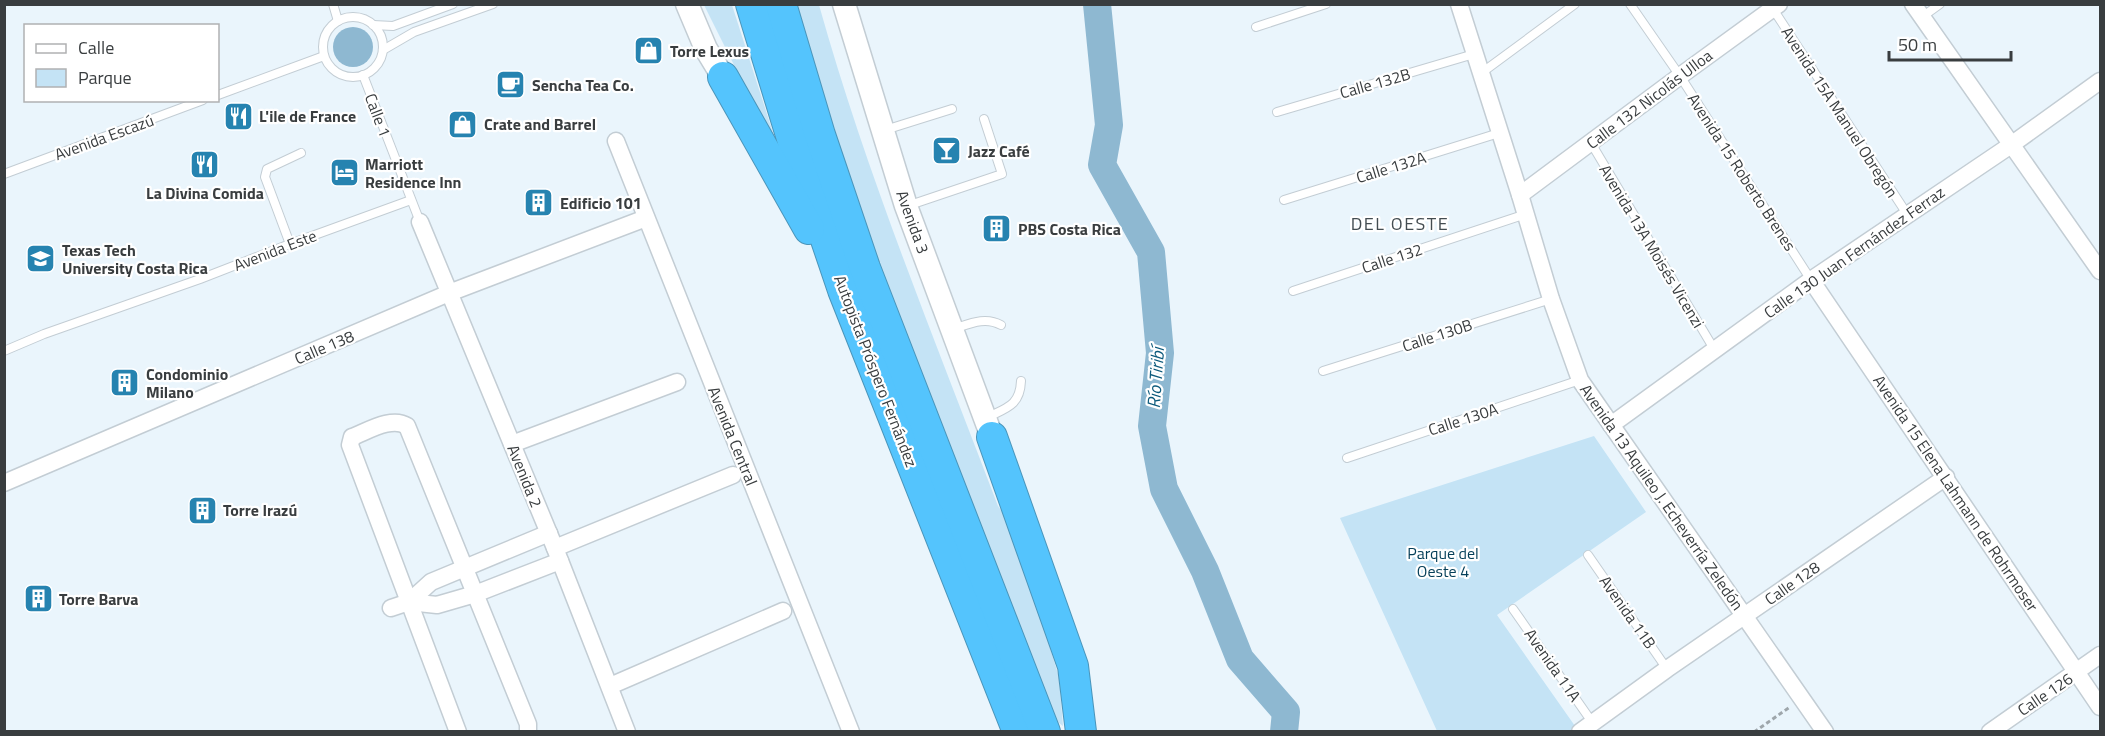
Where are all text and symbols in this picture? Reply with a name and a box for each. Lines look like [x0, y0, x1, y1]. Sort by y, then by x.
street label: Avenida 15A Manuel Obregón [1776, 22, 1904, 202]
legend [24, 24, 219, 102]
scale bar [1889, 24, 2010, 62]
text: 50 m [1898, 31, 1937, 58]
text: Calle [78, 34, 114, 61]
shop icon: Torre Lexus [633, 35, 665, 67]
place label: Torre Lexus [670, 39, 749, 63]
street label: Calle 132 Nicolás Ulloa [1581, 43, 1717, 155]
street label: Calle 132B [1337, 61, 1413, 105]
text: Parque [78, 64, 132, 91]
cafe icon: Sencha Tea Co. [495, 69, 527, 101]
place label: Sencha Tea Co. [532, 73, 634, 97]
street label: Avenida 15 Roberto Brenes [1682, 88, 1802, 256]
street label: Calle 1 [359, 90, 397, 140]
restaurant icon: L'ile de France [222, 100, 254, 132]
place label: L'ile de France [259, 104, 356, 128]
street label: Avenida Escazú [51, 108, 157, 166]
shop icon: Crate and Barrel [447, 108, 479, 140]
place label: Crate and Barrel [484, 112, 596, 136]
bar icon: Jazz Café [931, 135, 963, 167]
place label: Jazz Café [968, 139, 1030, 163]
street label: Calle 132A [1353, 145, 1429, 189]
restaurant icon: La Divina Comida [189, 149, 221, 181]
place label: Marriott Residence Inn [365, 152, 461, 194]
hotel icon: Marriott Residence Inn [328, 157, 360, 189]
street label: Avenida 13A Moisés Vicenzi [1594, 160, 1710, 332]
street label: Calle 130 Juan Fernández Ferraz [1759, 180, 1949, 324]
place label: La Divina Comida [146, 181, 264, 205]
building icon: Edificio 101 [523, 187, 555, 219]
street label: Avenida 3 [890, 187, 936, 257]
place label: Edificio 101 [560, 191, 642, 215]
district label: DEL OESTE [1351, 210, 1449, 237]
building icon: PBS Costa Rica [981, 213, 1013, 245]
place label: PBS Costa Rica [1018, 217, 1121, 241]
street label: Avenida Este [230, 223, 320, 277]
street label: Calle 132 [1359, 237, 1425, 279]
place label: Texas Tech University Costa Rica [62, 238, 208, 280]
school or university icon: Texas Tech University Costa Rica [25, 243, 57, 275]
street label: Autopista Próspero Fernández [828, 271, 924, 471]
street label: Calle 130B [1399, 312, 1475, 358]
street label: Calle 138 [291, 324, 358, 370]
water label: Río Tiribí [1140, 342, 1171, 409]
place label: Condominio Milano [146, 362, 228, 404]
building icon: Condominio Milano [109, 367, 141, 399]
street label: Avenida 15 Elena Lahmann de Rohrmoser [1868, 370, 2045, 616]
street label: Avenida 13 Aquileo J. Echeverría Zeledón [1574, 379, 1750, 615]
street label: Avenida Central [702, 383, 764, 489]
street label: Calle 130A [1425, 396, 1501, 442]
street label: Avenida 2 [502, 441, 548, 511]
building icon: Torre Irazú [186, 494, 218, 526]
place label: Torre Irazú [223, 498, 297, 522]
park label: Parque del Oeste 4 [1407, 541, 1479, 583]
street label: Calle 128 [1759, 555, 1825, 611]
street label: Avenida 11B [1594, 570, 1662, 654]
building icon: Torre Barva [22, 583, 54, 615]
place label: Torre Barva [59, 587, 138, 611]
street label: Avenida 11A [1519, 624, 1587, 707]
street label: Calle 126 [2012, 667, 2078, 721]

